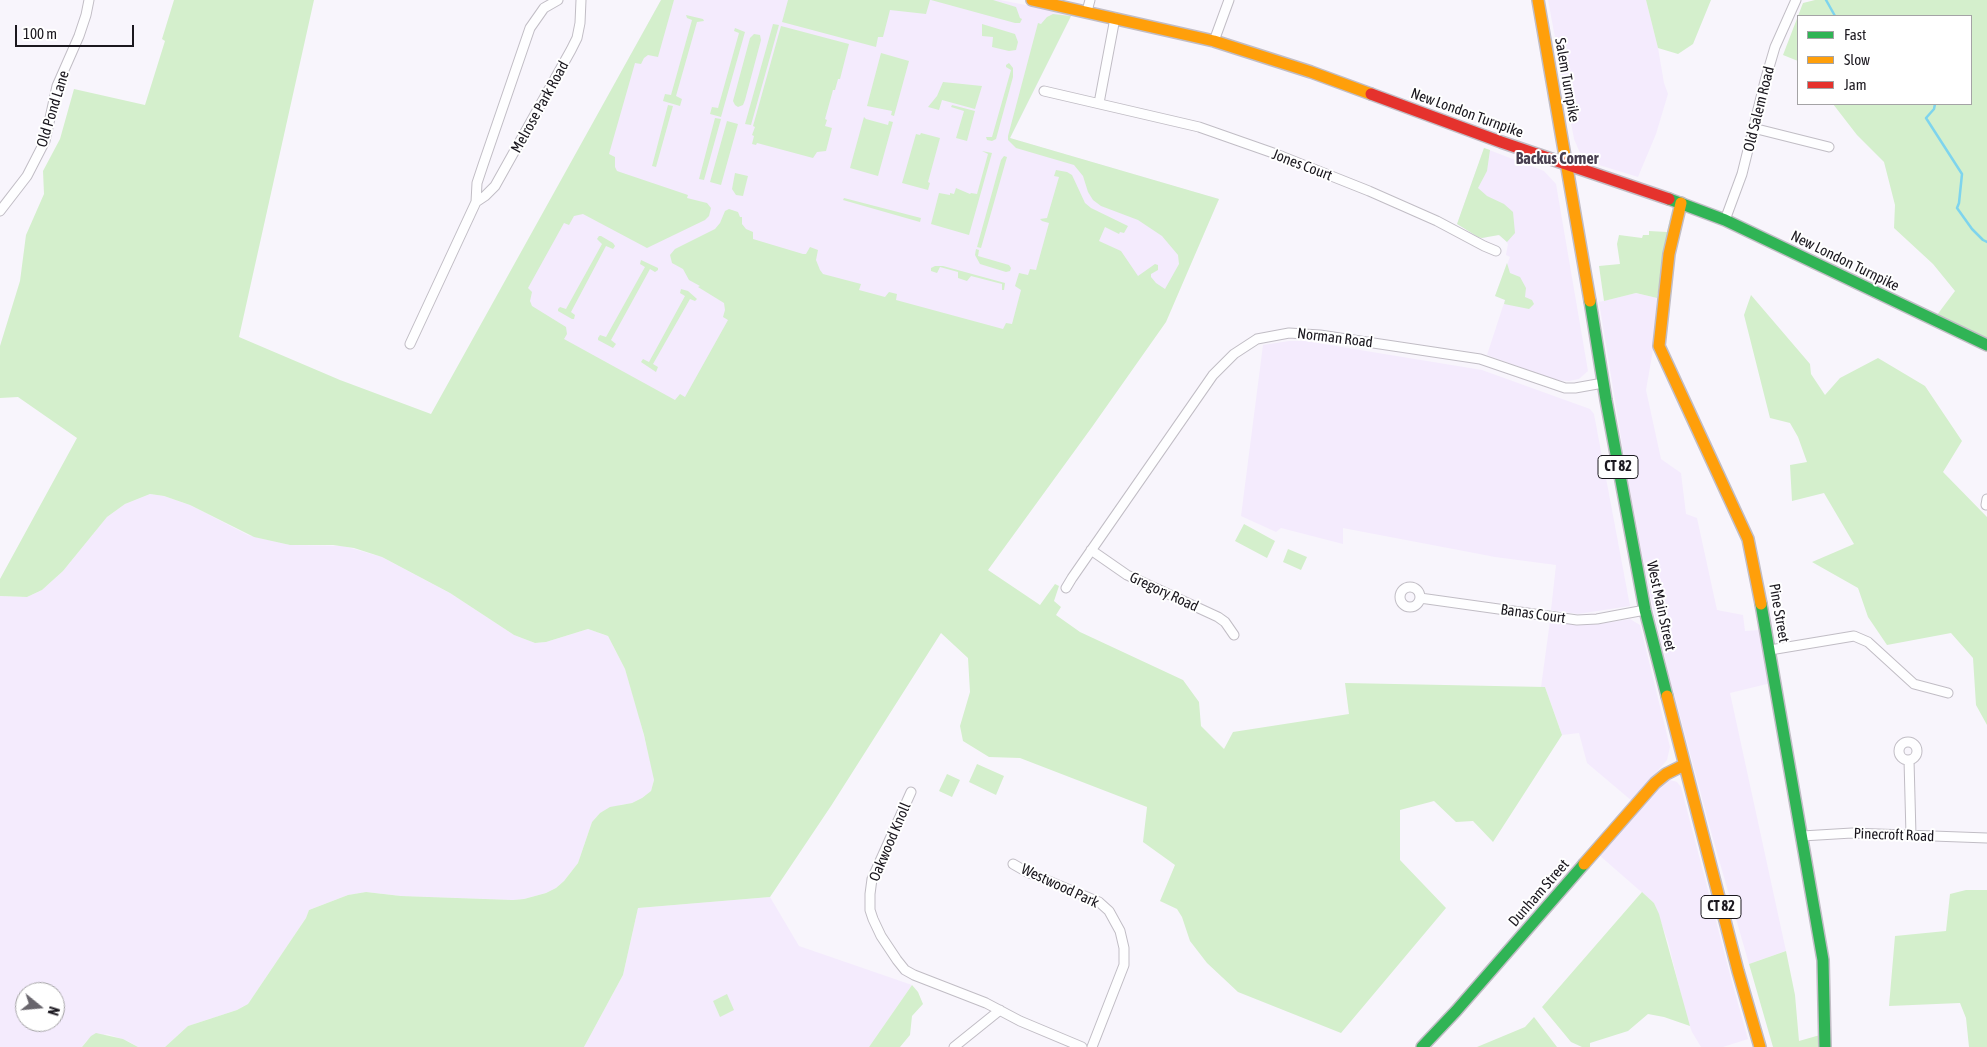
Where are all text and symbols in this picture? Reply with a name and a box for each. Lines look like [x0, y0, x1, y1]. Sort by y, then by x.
scale bar [18, 15, 136, 47]
legend [1797, 15, 1972, 105]
text: 100 m [23, 25, 57, 42]
text: Fast [1844, 26, 1866, 43]
street label: Salem Turnpike [1551, 36, 1583, 124]
text: Slow [1844, 51, 1870, 68]
street label: Melrose Park Road [507, 58, 573, 156]
street label: Old Salem Road [1740, 65, 1778, 153]
street label: Old Pond Lane [33, 68, 73, 150]
text: Jam [1844, 76, 1867, 93]
street label: New London Turnpike [1408, 84, 1526, 142]
street label: Jones Court [1269, 145, 1335, 185]
district label: Backus Corner [1516, 149, 1598, 169]
street label: New London Turnpike [1788, 227, 1902, 295]
street label: Norman Road [1296, 324, 1374, 352]
road number: CT 82 [1598, 456, 1638, 478]
street label: West Main Street [1643, 559, 1679, 653]
street label: Gregory Road [1127, 568, 1201, 616]
street label: Pine Street [1765, 582, 1793, 644]
street label: Banas Court [1499, 601, 1567, 627]
street label: Oakwood Knoll [865, 800, 915, 884]
street label: Pinecroft Road [1853, 825, 1935, 845]
street label: Dunham Street [1505, 856, 1573, 930]
street label: Westwood Park [1018, 860, 1102, 912]
road number: CT 82 [1701, 896, 1741, 919]
north arrow [15, 982, 65, 1032]
text: N [45, 1005, 62, 1017]

